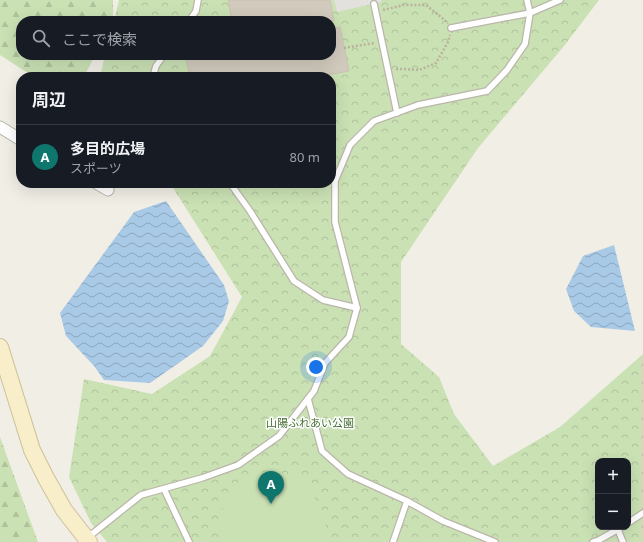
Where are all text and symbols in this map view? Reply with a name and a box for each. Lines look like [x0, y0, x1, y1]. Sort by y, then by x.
search box [16, 16, 336, 60]
icon: search [30, 27, 52, 49]
text: ここで検索 [62, 29, 137, 49]
text: 周辺 [32, 88, 66, 111]
text: 多目的広場 [70, 138, 145, 158]
text: A [41, 148, 50, 166]
text: 80 m [290, 148, 320, 166]
text: スポーツ [70, 159, 122, 177]
your location [306, 357, 326, 377]
park label: 山陽ふれあい公園 [266, 415, 354, 430]
map controls [595, 458, 631, 530]
button: + [595, 458, 631, 494]
pin: A [258, 471, 284, 504]
button: − [595, 494, 631, 530]

